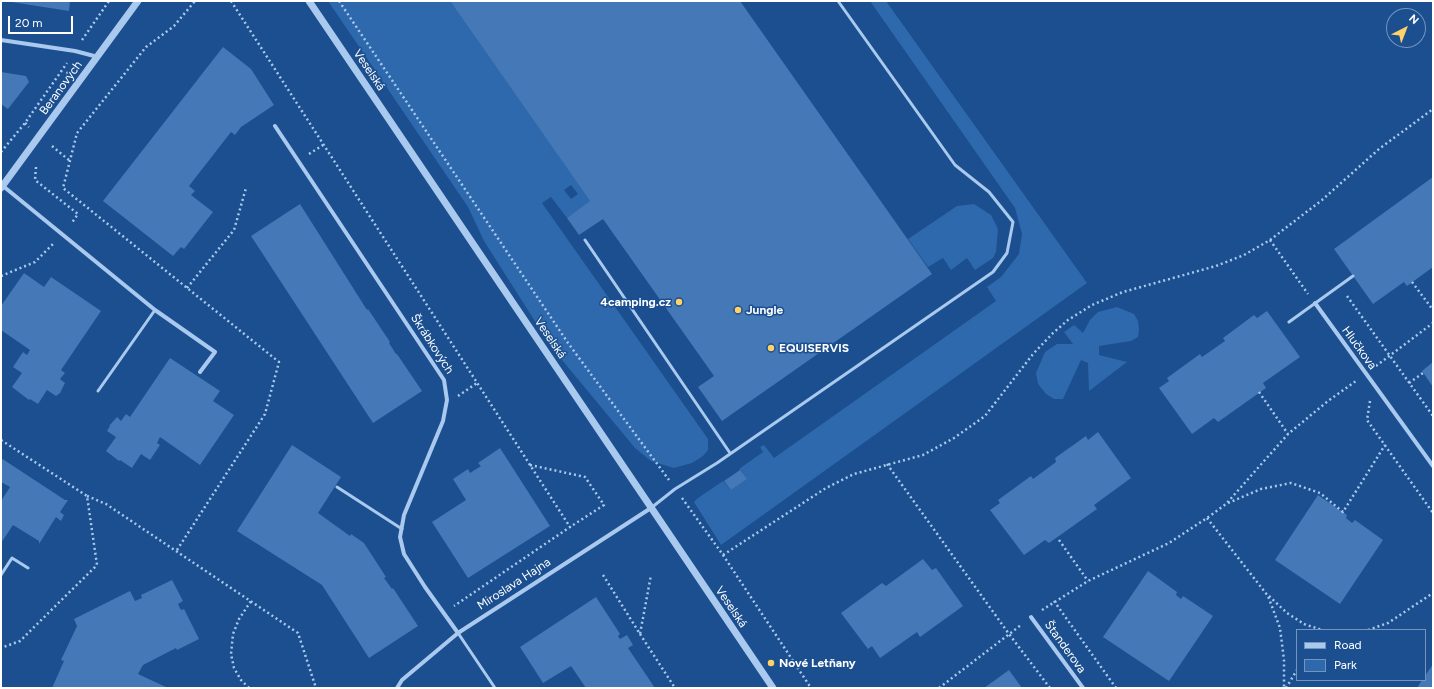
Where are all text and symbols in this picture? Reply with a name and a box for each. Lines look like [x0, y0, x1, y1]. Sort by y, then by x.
scale bar [10, 8, 75, 34]
north arrow [1386, 8, 1426, 48]
text: N [1406, 12, 1421, 27]
text: 20 m [15, 16, 43, 30]
street label: Veselská [350, 47, 388, 93]
street label: Beranových [37, 58, 85, 118]
place label: 4camping.cz [600, 295, 671, 309]
marker: 4camping.cz [674, 297, 684, 307]
place label: Jungle [746, 303, 783, 317]
marker: Jungle [733, 305, 743, 315]
street label: Škrábkových [407, 311, 457, 377]
street label: Veselská [531, 315, 569, 361]
street label: Hlučkova [1339, 324, 1379, 372]
place label: EQUISERVIS [779, 341, 849, 355]
marker: EQUISERVIS [766, 343, 776, 353]
street label: Miroslava Hajna [475, 555, 553, 613]
street label: Veselská [712, 584, 750, 630]
street label: Štanderova [1041, 618, 1089, 676]
legend [1296, 629, 1426, 681]
text: Road [1334, 638, 1362, 652]
place label: Nové Letňany [779, 656, 856, 670]
marker: Nové Letňany [766, 658, 776, 668]
text: Park [1334, 658, 1357, 672]

